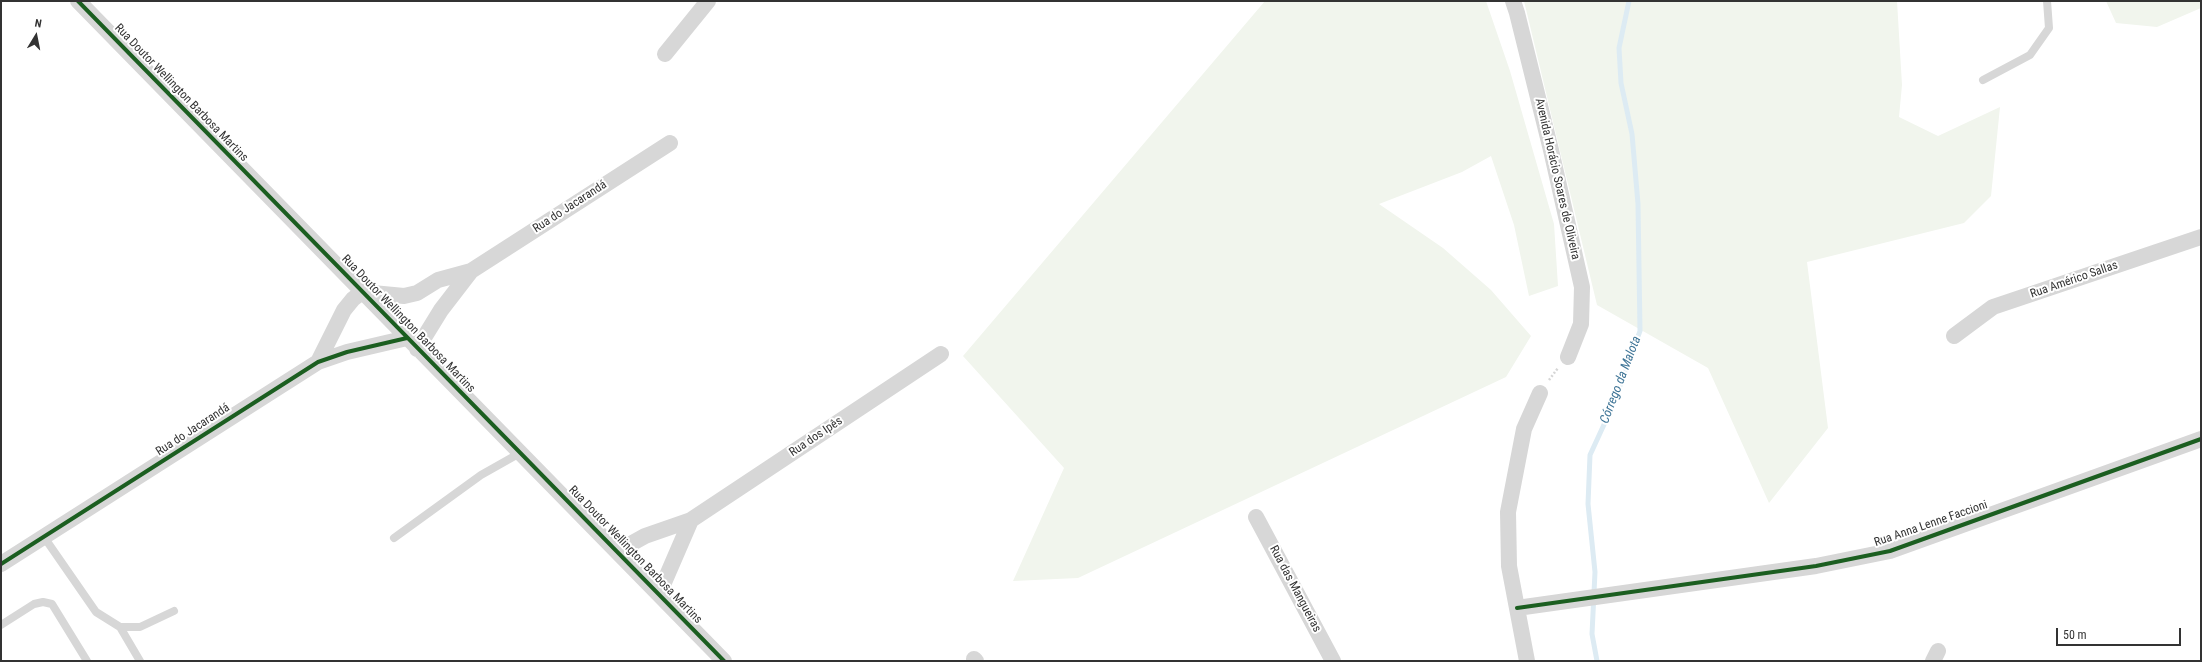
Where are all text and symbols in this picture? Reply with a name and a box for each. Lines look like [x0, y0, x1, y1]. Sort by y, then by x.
north arrow [16, 16, 56, 56]
text: N [34, 17, 43, 31]
street label: Rua Doutor Wellington Barbosa Martins [111, 21, 251, 165]
street label: Avenida Horácio Soares de Oliveira [1531, 97, 1583, 261]
street label: Rua do Jacarandá [530, 178, 610, 236]
street label: Rua Doutor Wellington Barbosa Martins [338, 252, 478, 396]
street label: Rua Américo Sallas [2028, 258, 2120, 302]
water label: Córrego da Malota [1597, 334, 1645, 426]
street label: Rua do Jacarandá [153, 401, 233, 459]
street label: Rua dos Ipês [787, 414, 845, 460]
street label: Rua Doutor Wellington Barbosa Martins [565, 483, 705, 627]
street label: Rua Anna Lenne Faccioni [1872, 498, 1990, 550]
street label: Rua das Mangueiras [1266, 543, 1324, 635]
scale bar [2058, 620, 2183, 646]
text: 50 m [2063, 628, 2087, 642]

